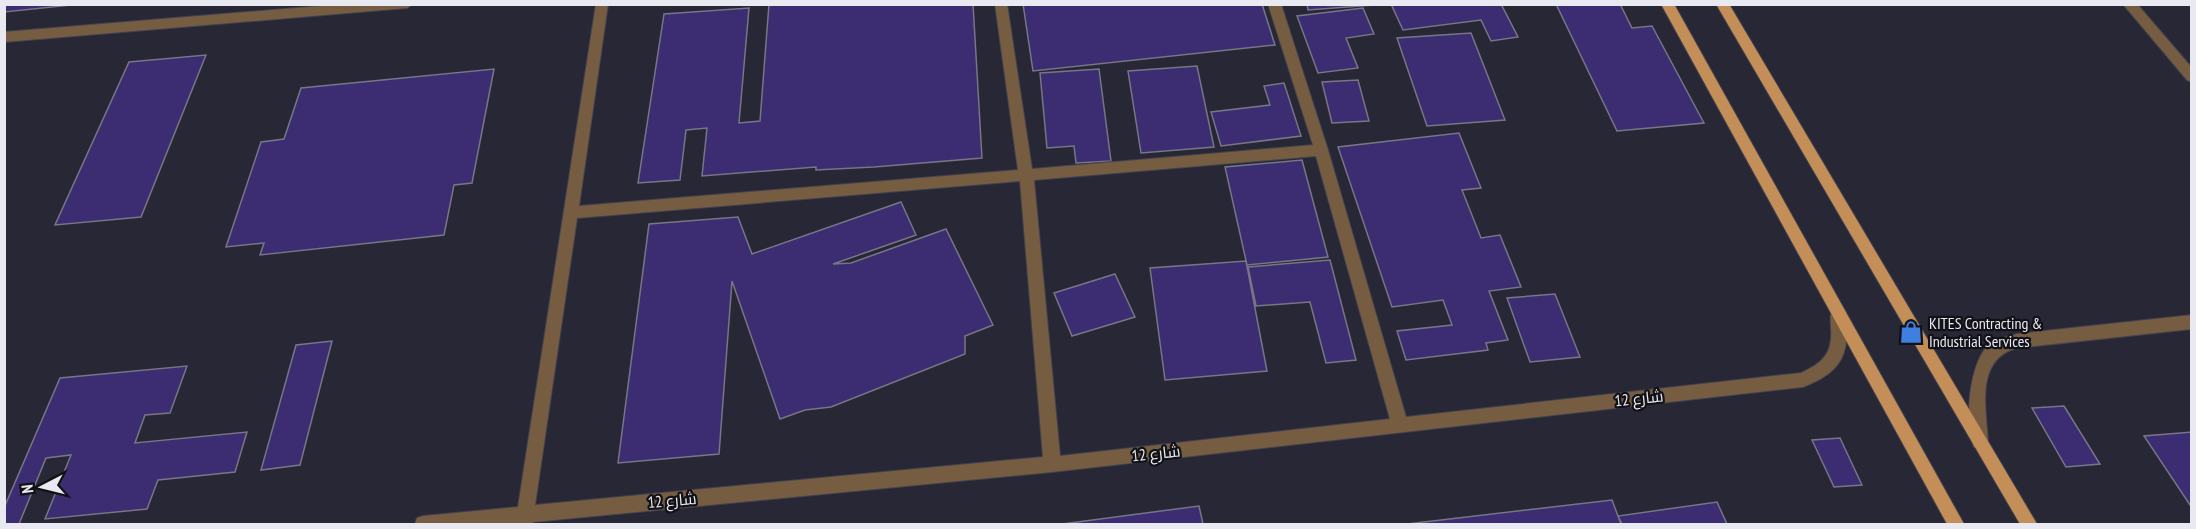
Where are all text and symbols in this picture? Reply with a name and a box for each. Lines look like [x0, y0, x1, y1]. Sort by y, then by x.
place label: KITES Contracting & Industrial Services [1929, 313, 2042, 351]
shop icon: KITES Contracting & Industrial Services [1898, 319, 1924, 345]
street label: شارع 12 [1614, 386, 1665, 412]
street label: شارع 12 [1131, 441, 1182, 467]
north arrow [12, 457, 72, 517]
text: N [17, 483, 38, 494]
street label: شارع 12 [647, 488, 697, 514]

